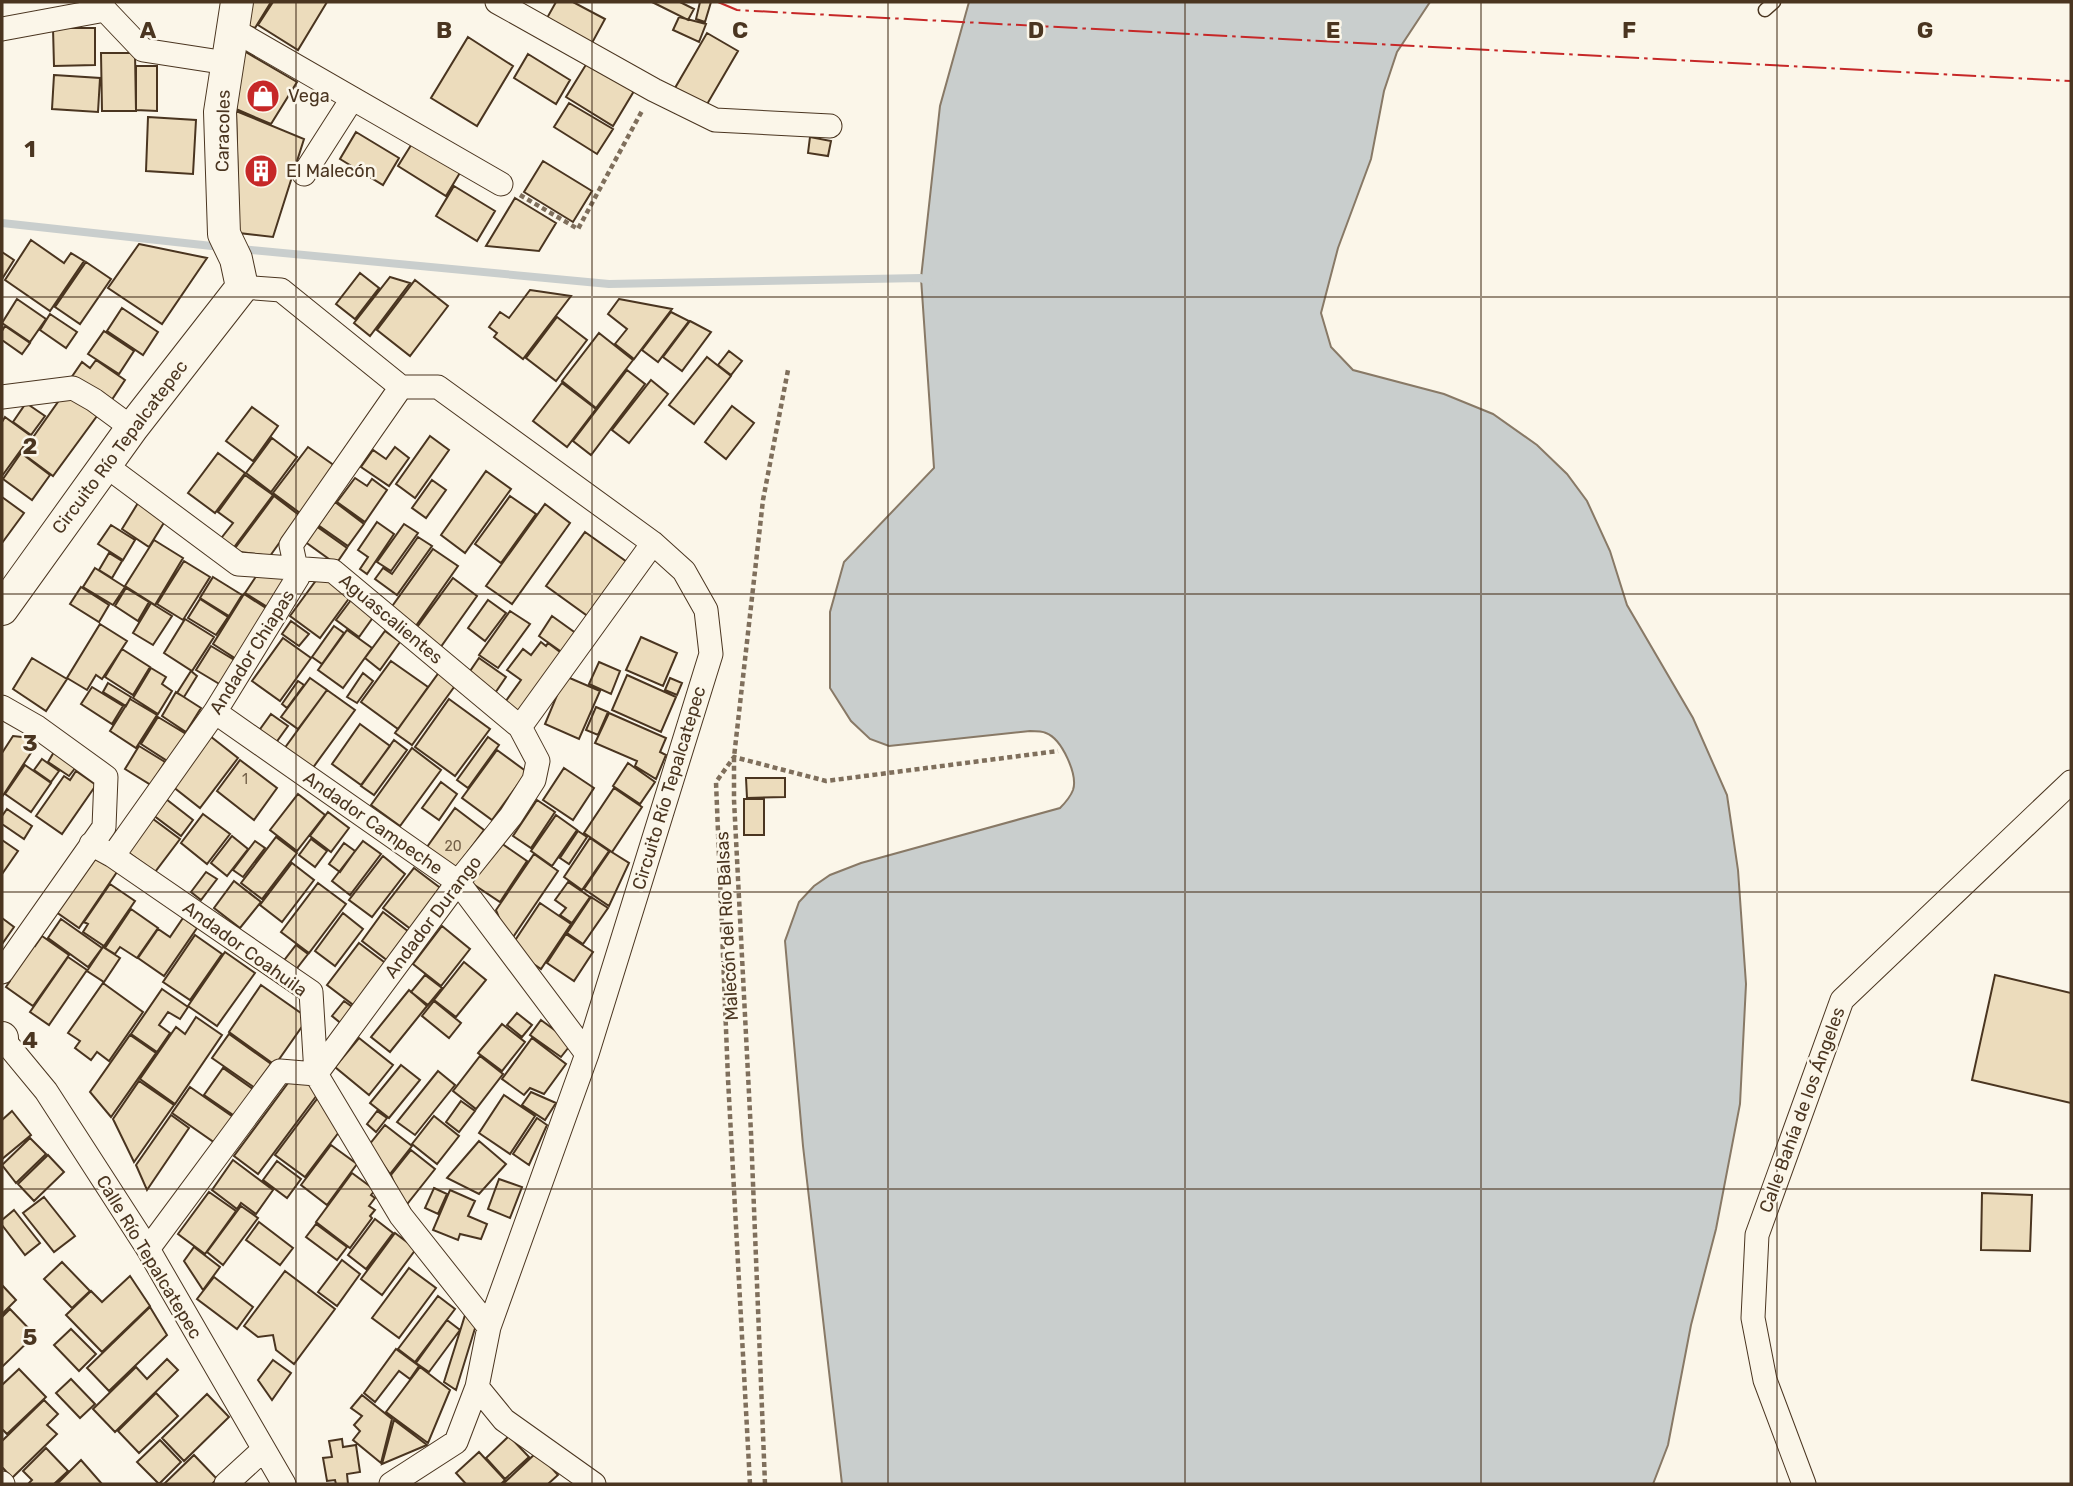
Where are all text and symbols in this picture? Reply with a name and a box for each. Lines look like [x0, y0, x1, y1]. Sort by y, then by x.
text: A [140, 16, 157, 44]
text: B [436, 16, 452, 44]
text: C [732, 16, 748, 44]
text: D [1028, 16, 1044, 44]
text: E [1326, 16, 1340, 44]
text: F [1622, 16, 1636, 44]
text: G [1917, 16, 1933, 44]
shop icon: Vega [244, 77, 282, 115]
place label: Vega [288, 85, 330, 107]
street label: Caracoles [211, 90, 235, 172]
text: 1 [24, 135, 36, 163]
building icon: El Malecón [242, 152, 280, 190]
place label: El Malecón [286, 160, 376, 182]
street label: Circuito Río Tepalcatepec [47, 356, 193, 538]
text: 2 [23, 432, 37, 460]
street label: Aguascalientes [335, 569, 447, 669]
street label: Andador Chiapas [205, 586, 299, 718]
street label: Circuito Río Tepalcatepec [628, 683, 711, 893]
text: 3 [22, 729, 38, 757]
street label: Andador Campeche [299, 767, 447, 879]
house number: 1 [242, 771, 248, 788]
street label: Malecón del Río Balsas [711, 831, 743, 1021]
house number: 20 [444, 838, 462, 855]
street label: Andador Durango [380, 852, 486, 982]
street label: Andador Coahuila [179, 897, 311, 1001]
street label: Calle Bahía de los Ángeles [1755, 1004, 1849, 1216]
text: 4 [22, 1026, 38, 1054]
street label: Calle Río Tepalcatepec [91, 1171, 207, 1343]
text: 5 [23, 1323, 38, 1351]

